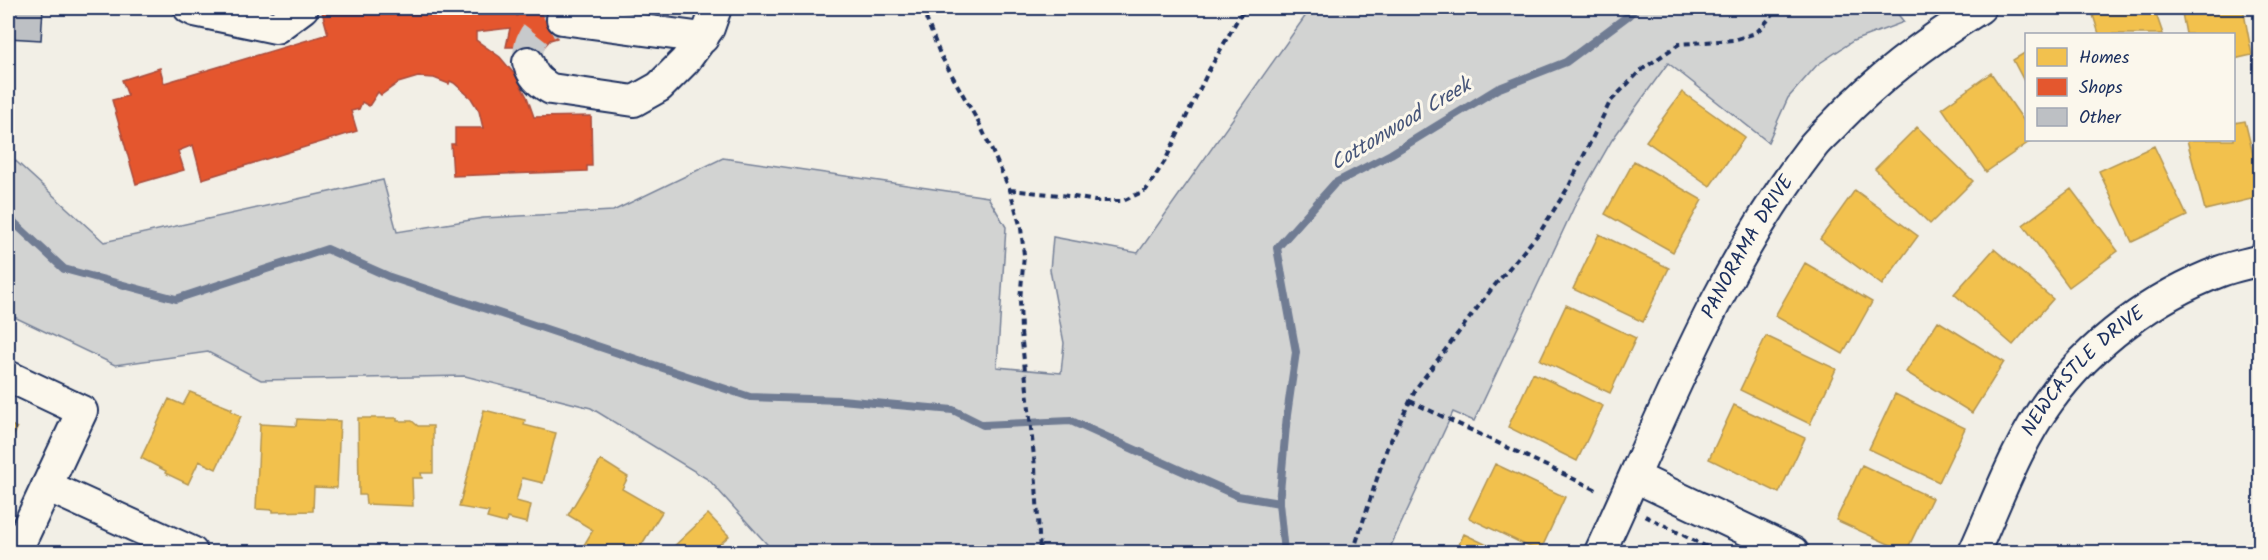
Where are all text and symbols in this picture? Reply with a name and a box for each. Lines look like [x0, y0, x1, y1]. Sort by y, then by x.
legend [2025, 33, 2235, 141]
text: Homes [2079, 44, 2130, 73]
water label: Cottonwood Creek [1324, 68, 1481, 180]
text: Shops [2079, 74, 2123, 103]
text: Other [2079, 104, 2122, 133]
street label: PANORAMA DRIVE [1694, 168, 1803, 325]
street label: NEWCASTLE DRIVE [2014, 298, 2153, 443]

